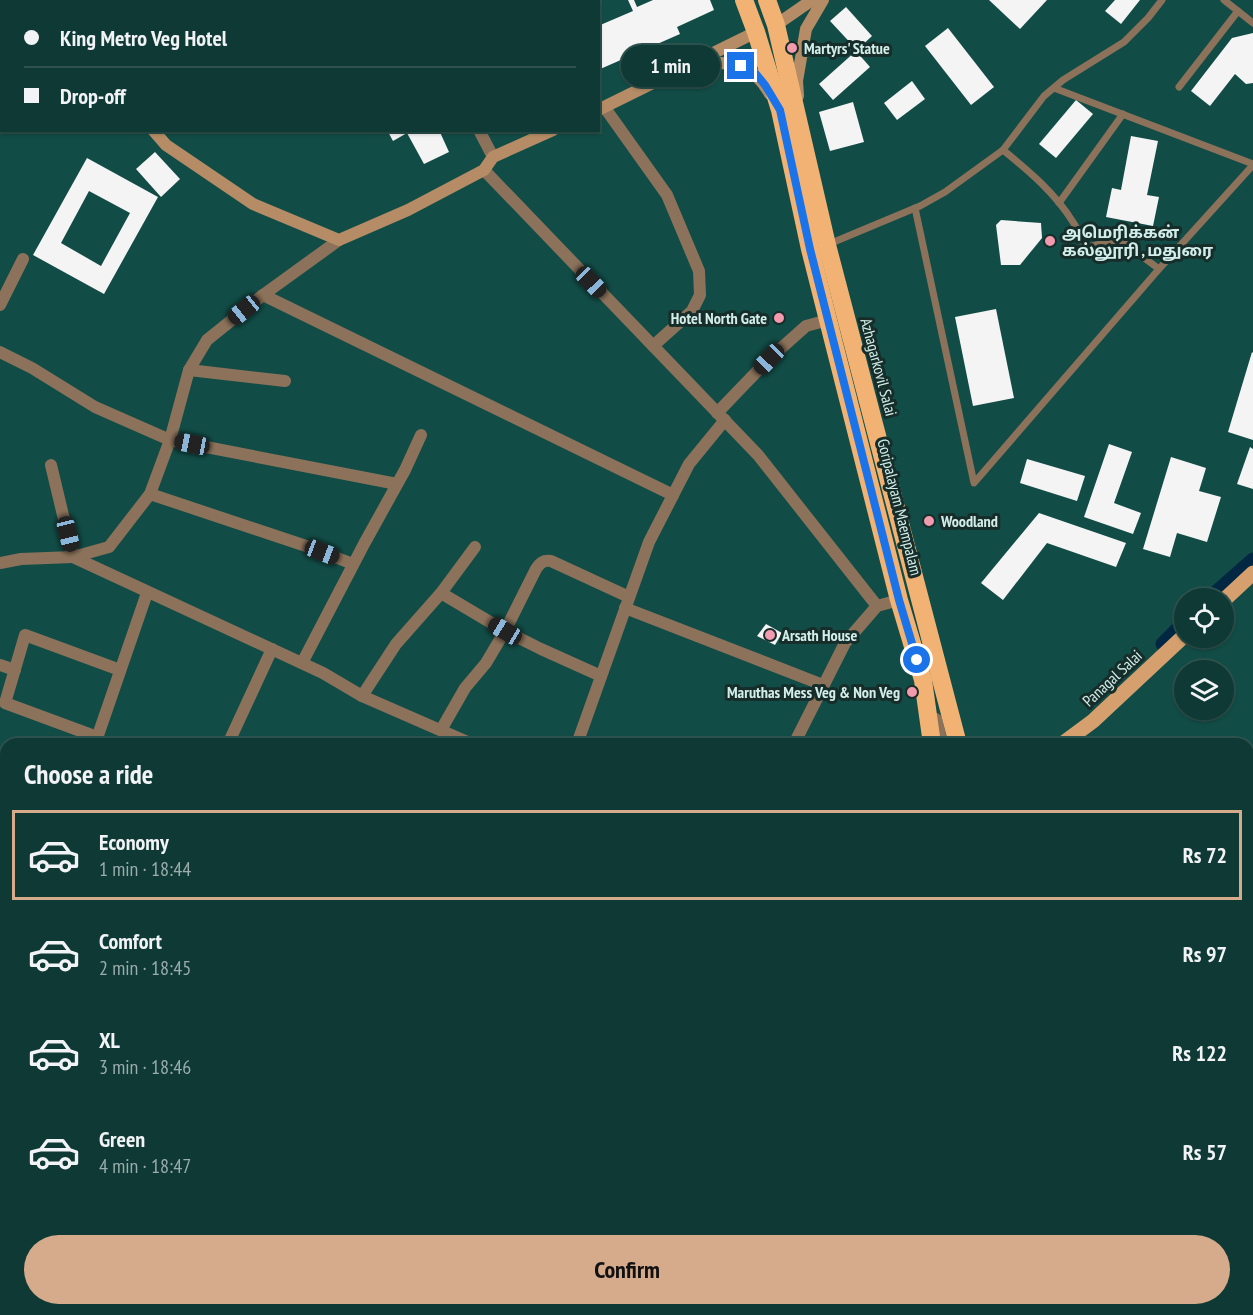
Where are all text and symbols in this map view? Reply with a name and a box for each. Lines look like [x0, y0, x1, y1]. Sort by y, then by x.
text: King Metro Veg Hotel [60, 24, 227, 52]
place label: Martyrs' Statue [804, 38, 890, 58]
marker: Martyrs' Statue [785, 41, 799, 55]
callout: 1 min [621, 45, 720, 87]
route end [727, 52, 754, 79]
text: 1 min [650, 53, 691, 79]
text: Drop-off [60, 82, 126, 110]
place label: அமெரிக்கன் கல்லூரி , மதுரை [1062, 222, 1213, 261]
marker: அமெரிக்கன் கல்லூரி , மதுரை [1043, 234, 1057, 248]
car [572, 263, 610, 301]
car [224, 292, 264, 328]
place label: Hotel North Gate [671, 308, 767, 328]
marker: Hotel North Gate [772, 311, 786, 325]
street label: Azhagarkovil Salai [856, 316, 902, 418]
car [750, 340, 788, 378]
car [173, 432, 211, 456]
street label: Goripalayam Maempalam [873, 437, 927, 577]
place label: Woodland [940, 511, 998, 531]
car [55, 514, 81, 554]
marker: Woodland [922, 514, 936, 528]
car [302, 537, 342, 567]
map controls [1174, 588, 1234, 720]
button: locate [1174, 588, 1234, 648]
car [485, 614, 525, 648]
place label: Arsath House [781, 625, 857, 645]
marker: Arsath House [763, 628, 777, 642]
street label: Panagal Salai [1078, 645, 1146, 711]
route start [903, 646, 930, 673]
button: layers [1174, 660, 1234, 720]
place label: Maruthas Mess Veg & Non Veg [727, 682, 900, 702]
marker: Maruthas Mess Veg & Non Veg [905, 685, 919, 699]
text: Choose a ride [24, 757, 153, 791]
icon: car [27, 828, 81, 882]
text: Economy [99, 828, 169, 856]
text: Rs 72 [1183, 841, 1227, 869]
text: 1 min · 18:44 [99, 856, 191, 882]
icon: car [27, 927, 81, 981]
text: Comfort [99, 927, 162, 955]
text: Rs 97 [1183, 940, 1227, 968]
text: 2 min · 18:45 [99, 955, 191, 981]
icon: car [27, 1026, 81, 1080]
text: XL [99, 1026, 120, 1054]
text: Rs 122 [1172, 1039, 1227, 1067]
text: 3 min · 18:46 [99, 1054, 191, 1080]
icon: car [27, 1125, 81, 1179]
text: Green [99, 1125, 145, 1153]
text: Rs 57 [1183, 1138, 1227, 1166]
text: 4 min · 18:47 [99, 1153, 191, 1179]
button: Confirm [24, 1235, 1230, 1304]

